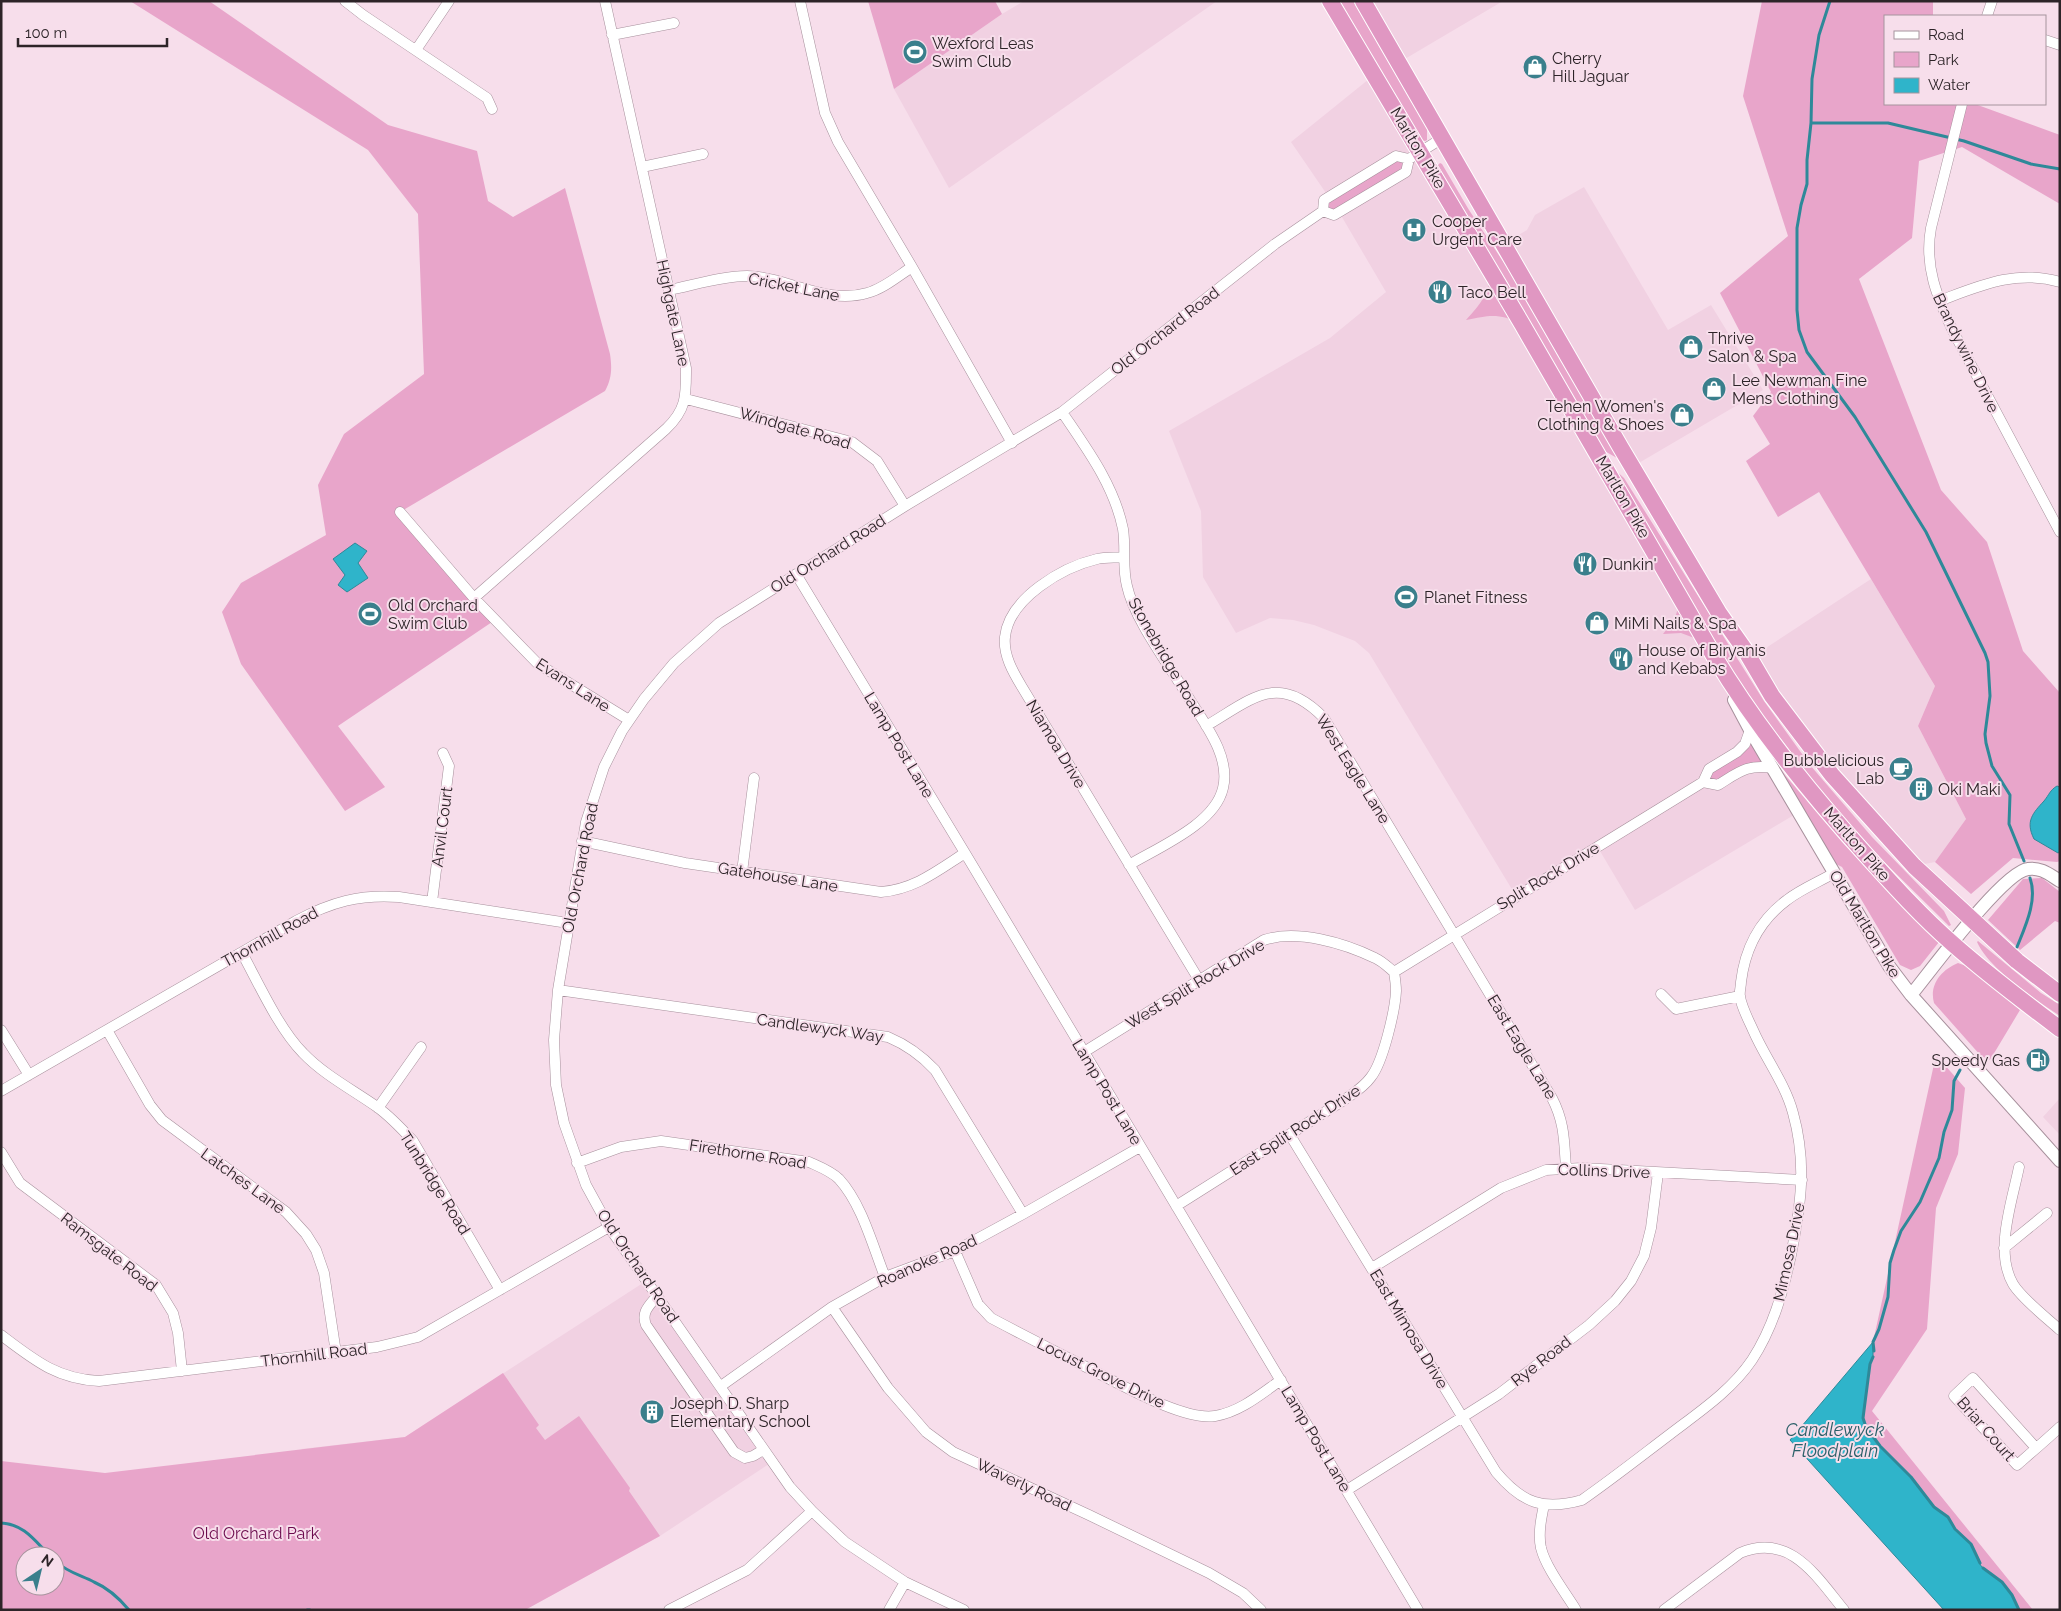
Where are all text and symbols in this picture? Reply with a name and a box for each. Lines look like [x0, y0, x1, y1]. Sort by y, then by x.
scale bar [18, 15, 166, 47]
legend [1884, 15, 2046, 105]
text: 100 m [25, 24, 67, 42]
text: Road [1928, 26, 1964, 44]
place label: Wexford Leas Swim Club [932, 34, 1034, 71]
sports icon: Wexford Leas Swim Club [902, 39, 928, 65]
place label: Cherry Hill Jaguar [1552, 49, 1630, 86]
text: Park [1928, 51, 1959, 69]
shop icon: Cherry Hill Jaguar [1522, 54, 1548, 80]
text: Water [1928, 76, 1971, 94]
street label: Marlton Pike [1386, 104, 1450, 192]
place label: Cooper Urgent Care [1432, 212, 1522, 249]
hospital icon: Cooper Urgent Care [1401, 217, 1427, 243]
street label: Highgate Lane [652, 258, 694, 368]
street label: Cricket Lane [747, 269, 841, 305]
restaurant icon: Taco Bell [1427, 279, 1453, 305]
street label: Old Orchard Road [1107, 283, 1223, 379]
place label: Taco Bell [1458, 283, 1527, 302]
street label: Brandywine Drive [1929, 290, 2003, 416]
place label: Thrive Salon & Spa [1708, 329, 1797, 366]
shop icon: Thrive Salon & Spa [1678, 334, 1704, 360]
place label: Lee Newman Fine Mens Clothing [1732, 371, 1867, 408]
shop icon: Lee Newman Fine Mens Clothing [1701, 376, 1727, 402]
place label: Tehen Women's Clothing & Shoes [1537, 397, 1664, 434]
shop icon: Tehen Women's Clothing & Shoes [1669, 402, 1695, 428]
street label: Windgate Road [737, 403, 853, 453]
street label: Marlton Pike [1592, 453, 1654, 541]
street label: Old Orchard Road [767, 511, 889, 597]
restaurant icon: Dunkin' [1572, 551, 1598, 577]
place label: Dunkin' [1602, 555, 1657, 574]
sports icon: Planet Fitness [1393, 584, 1419, 610]
place label: Planet Fitness [1424, 588, 1528, 607]
street label: Stonebridge Road [1124, 594, 1208, 720]
place label: Old Orchard Swim Club [388, 596, 478, 633]
sports icon: Old Orchard Swim Club [357, 601, 383, 627]
shop icon: MiMi Nails & Spa [1584, 610, 1610, 636]
place label: MiMi Nails & Spa [1614, 614, 1737, 633]
place label: House of Biryanis and Kebabs [1638, 641, 1766, 678]
restaurant icon: House of Biryanis and Kebabs [1608, 646, 1634, 672]
street label: Evans Lane [532, 654, 614, 716]
street label: Lamp Post Lane [860, 689, 938, 801]
street label: Niamoa Drive [1022, 696, 1090, 792]
street label: West Eagle Lane [1312, 711, 1394, 827]
place label: Bubblelicious Lab [1783, 751, 1884, 788]
cafe icon: Bubblelicious Lab [1888, 756, 1914, 782]
building icon: Oki Maki [1908, 776, 1934, 802]
place label: Oki Maki [1938, 780, 2001, 799]
street label: Anvil Court [428, 785, 456, 868]
street label: Old Orchard Road [558, 801, 602, 935]
street label: Marlton Pike [1820, 803, 1894, 885]
street label: Split Rock Drive [1493, 838, 1603, 914]
street label: Gatehouse Lane [717, 858, 839, 896]
street label: Old Marlton Pike [1825, 867, 1905, 981]
street label: Thornhill Road [219, 903, 321, 971]
street label: West Split Rock Drive [1122, 935, 1268, 1033]
street label: East Eagle Lane [1483, 991, 1561, 1103]
street label: Candlewyck Way [755, 1010, 885, 1046]
street label: Lamp Post Lane [1068, 1036, 1146, 1148]
fuel station icon: Speedy Gas [2025, 1047, 2051, 1073]
place label: Speedy Gas [1931, 1051, 2020, 1070]
street label: East Split Rock Drive [1226, 1081, 1364, 1179]
street label: Tunbridge Road [396, 1128, 474, 1238]
street label: Firethorne Road [688, 1135, 808, 1173]
street label: Latches Lane [197, 1144, 289, 1218]
street label: Collins Drive [1558, 1160, 1650, 1182]
street label: Mimosa Drive [1769, 1201, 1809, 1303]
street label: Old Orchard Road [593, 1206, 683, 1326]
street label: Ramsgate Road [57, 1208, 161, 1296]
street label: Roanoke Road [874, 1231, 980, 1291]
street label: East Mimosa Drive [1366, 1266, 1452, 1392]
street label: Rye Road [1507, 1332, 1575, 1390]
street label: Locust Grove Drive [1034, 1334, 1168, 1412]
street label: Thornhill Road [260, 1339, 368, 1371]
street label: Lamp Post Lane [1277, 1383, 1355, 1495]
street label: Briar Court [1953, 1393, 2019, 1465]
place label: Joseph D. Sharp Elementary School [670, 1394, 811, 1431]
building icon: Joseph D. Sharp Elementary School [639, 1399, 665, 1425]
water label: Candlewyck Floodplain [1786, 1419, 1885, 1461]
street label: Waverly Road [974, 1455, 1074, 1515]
park label: Old Orchard Park [193, 1524, 320, 1543]
north arrow [15, 1546, 65, 1596]
text: N [38, 1551, 56, 1570]

